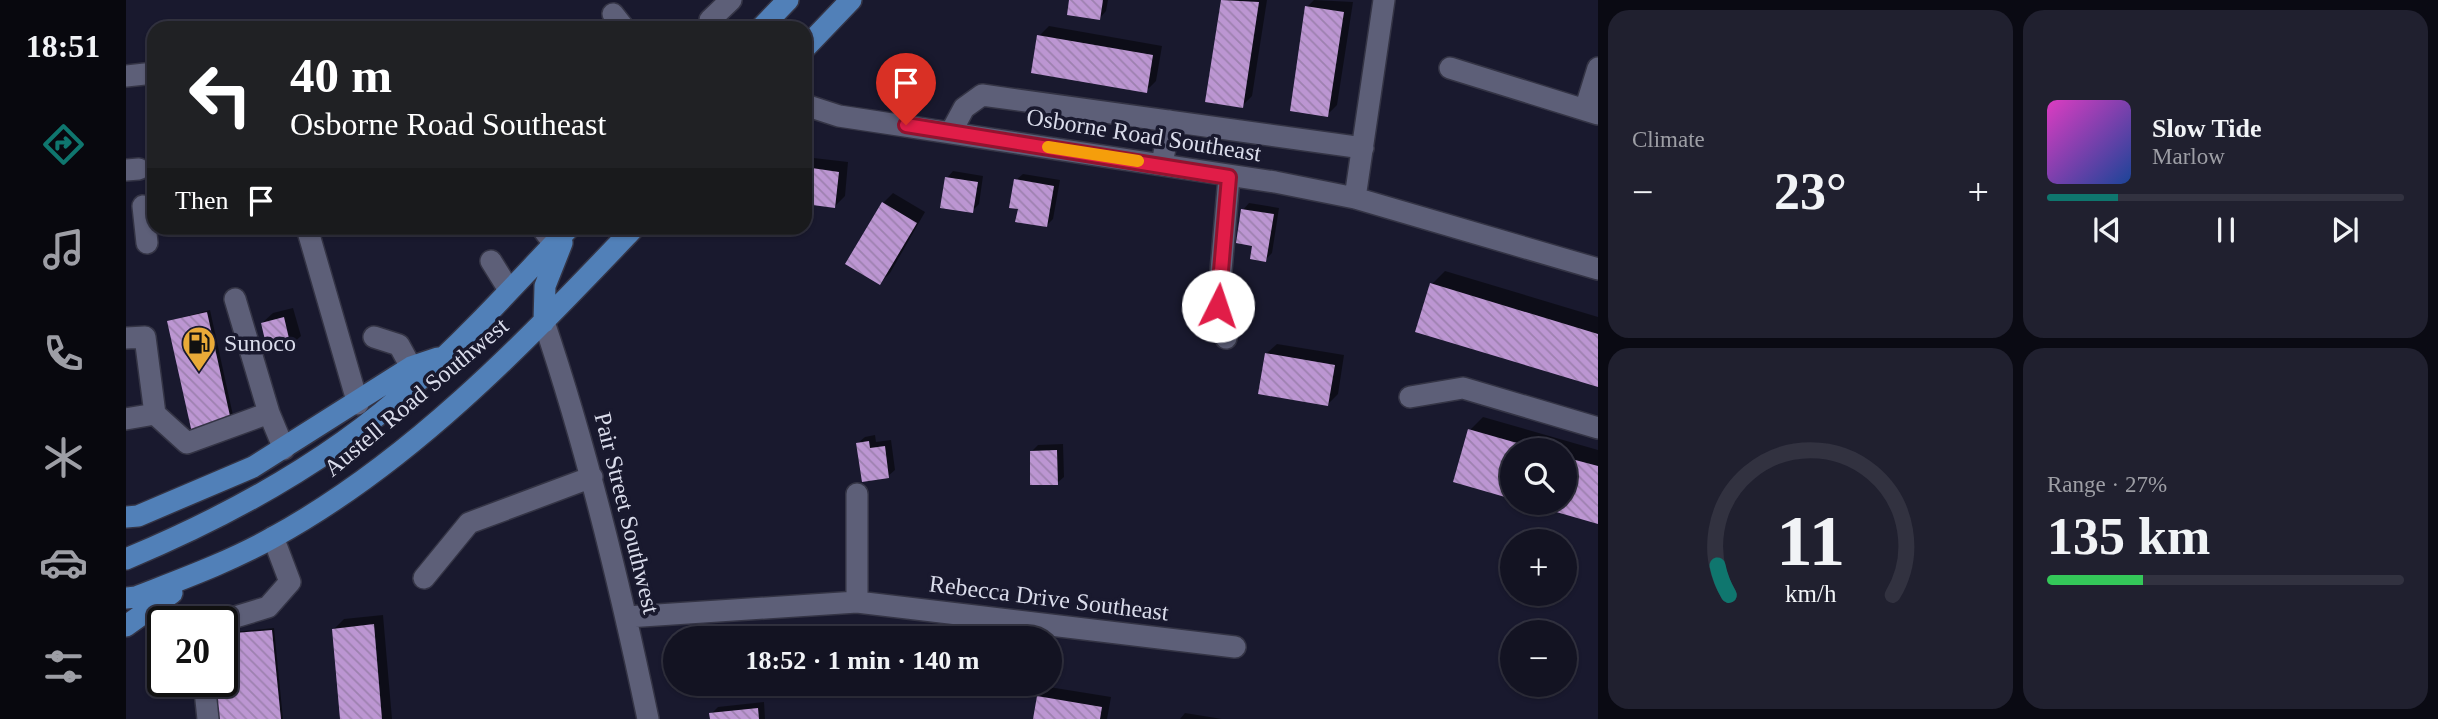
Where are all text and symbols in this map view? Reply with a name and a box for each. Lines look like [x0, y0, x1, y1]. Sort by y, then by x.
text: 18:51 [26, 28, 100, 64]
text: 40 m [290, 48, 392, 103]
icon: left [175, 49, 266, 140]
pin [876, 53, 936, 125]
icon: arrive [887, 64, 925, 102]
street label: Osborne Road Southeast [1025, 104, 1264, 166]
text: Osborne Road Southeast [290, 106, 606, 142]
text: Slow Tide [2152, 114, 2262, 143]
icon: directions [39, 120, 88, 169]
text: Climate [1632, 127, 1705, 152]
text: Marlow [2152, 144, 2225, 169]
text: 23° [1774, 163, 1847, 220]
text: − [1632, 171, 1653, 213]
text: + [1968, 171, 1989, 213]
icon: arrive [242, 182, 280, 220]
text: Then [175, 186, 228, 215]
icon: previous [2088, 211, 2126, 249]
icon: pause [2207, 211, 2245, 249]
icon: next [2326, 211, 2364, 249]
icon: music [39, 225, 88, 274]
position arrow [1181, 269, 1255, 343]
street label: Austell Road Southwest [319, 312, 513, 482]
fuel station icon: Sunoco [180, 324, 218, 373]
icon: phone [39, 329, 88, 378]
place label: Sunoco [224, 330, 296, 356]
street label: Pair Street Southwest [589, 410, 665, 617]
icon: climate [39, 433, 88, 482]
map controls [1500, 438, 1577, 697]
button: search [1500, 438, 1577, 515]
text: Range · 27% [2047, 472, 2167, 497]
text: 11 [1776, 500, 1845, 581]
text: 135 km [2047, 508, 2210, 565]
button: + [1500, 529, 1577, 606]
icon: car [39, 538, 88, 587]
street label: Rebecca Drive Southeast [928, 570, 1171, 626]
text: km/h [1785, 579, 1837, 606]
speed limit sign: 20 [147, 606, 238, 697]
button: − [1500, 620, 1577, 697]
icon: filters [39, 642, 88, 691]
text: 18:52 · 1 min · 140 m [746, 646, 980, 675]

